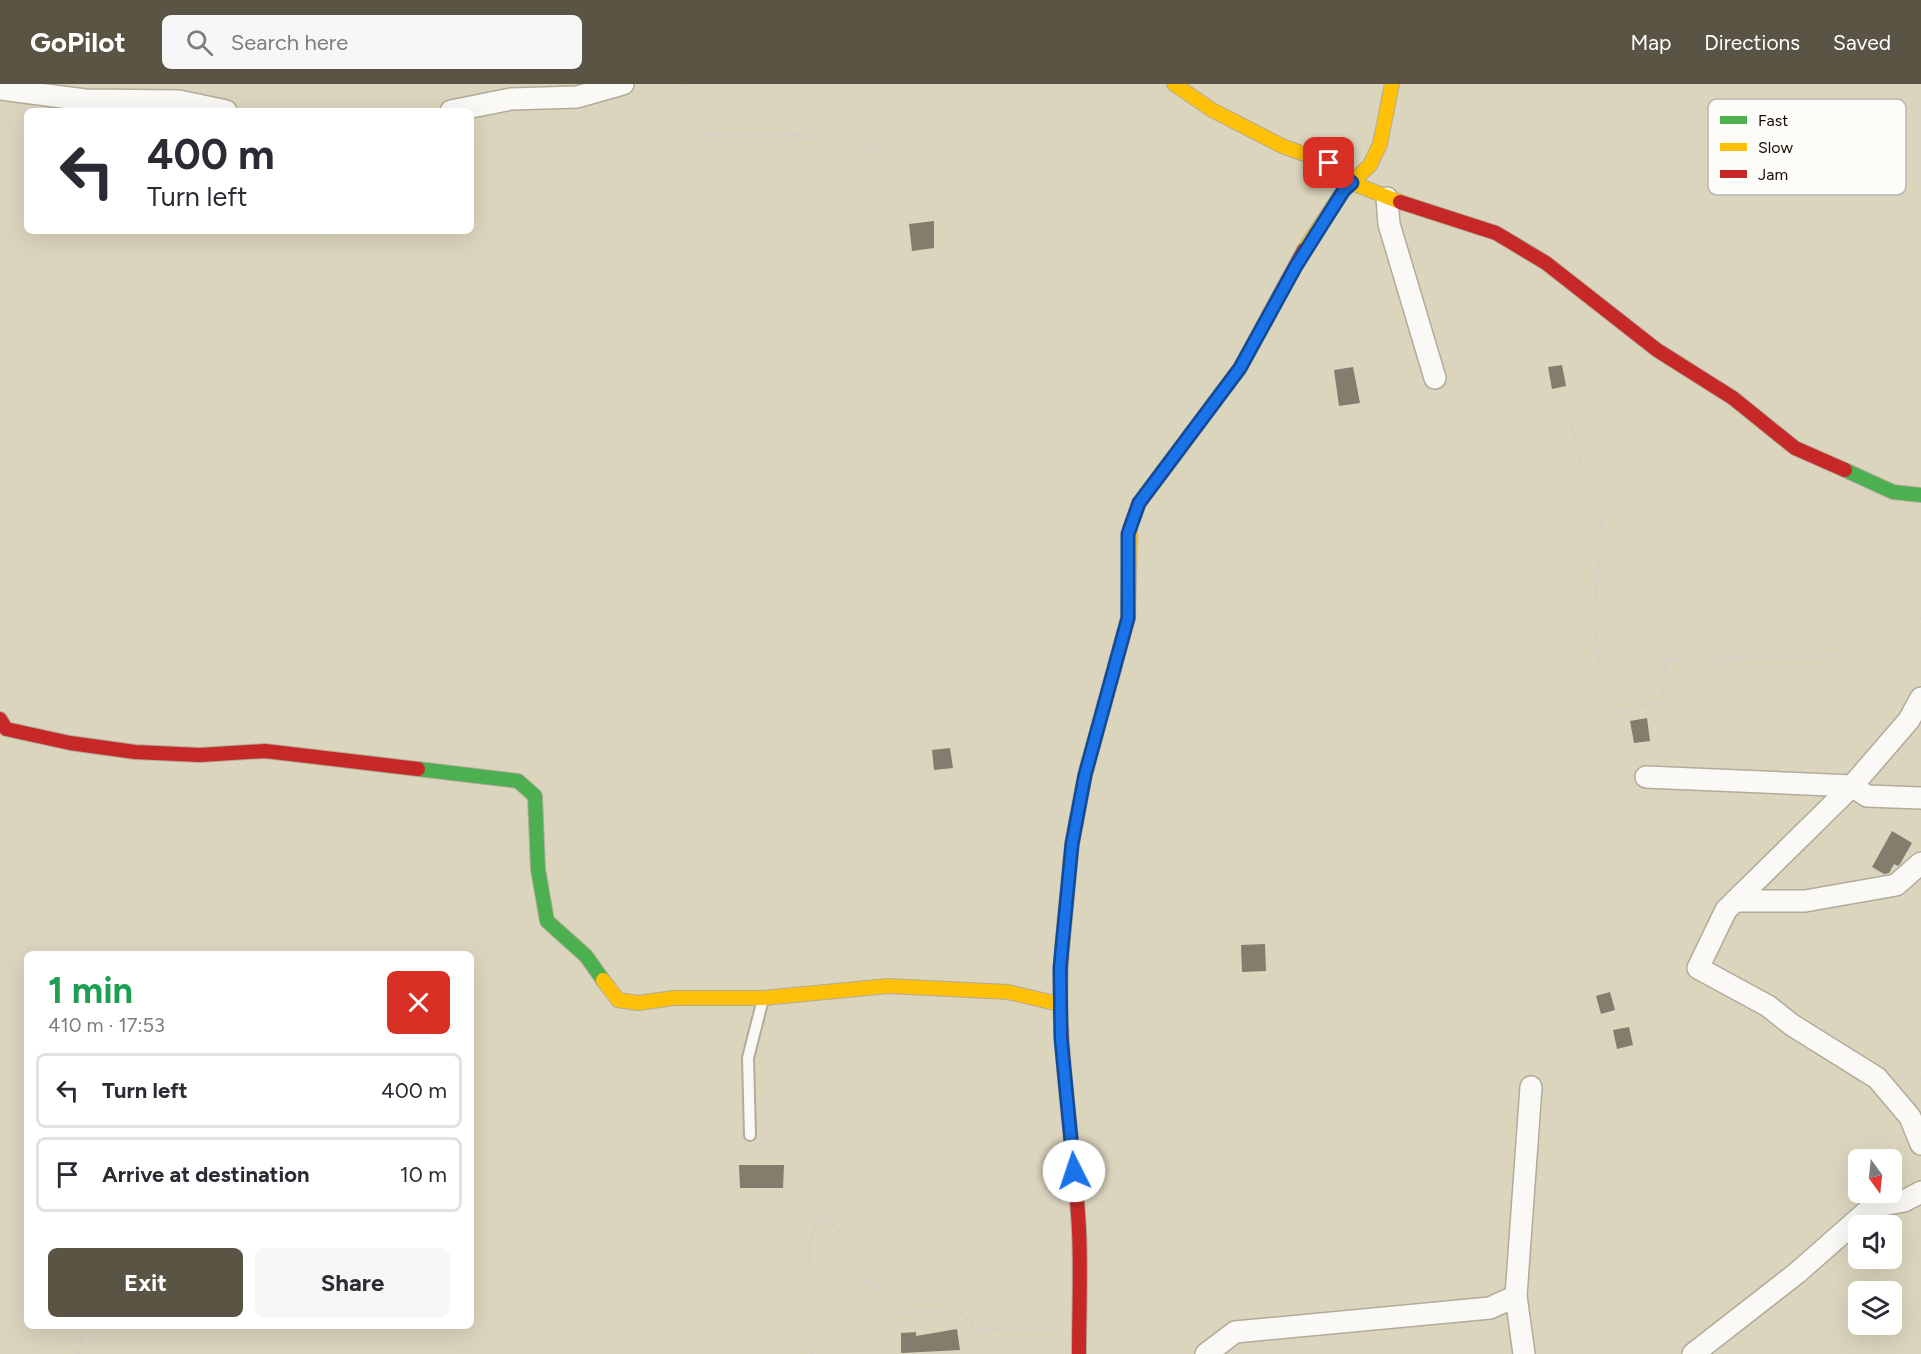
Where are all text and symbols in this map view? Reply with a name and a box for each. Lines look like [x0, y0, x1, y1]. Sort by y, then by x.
search box [162, 15, 582, 69]
text: GoPilot [30, 25, 126, 59]
icon: search [183, 26, 216, 59]
text: Search here [231, 29, 348, 56]
text: Map [1630, 30, 1671, 55]
text: Directions [1704, 30, 1800, 55]
text: Saved [1833, 30, 1891, 55]
legend [1708, 99, 1906, 195]
text: Fast [1758, 111, 1788, 130]
text: 400 m [147, 129, 275, 180]
icon: left [48, 132, 126, 210]
pin [1303, 137, 1354, 188]
text: Slow [1758, 138, 1793, 157]
icon: arrive [1312, 146, 1345, 179]
text: Jam [1758, 165, 1788, 184]
text: Turn left [147, 180, 247, 213]
text: 1 min [48, 969, 133, 1012]
button: close [387, 971, 450, 1034]
text: 410 m · 17:53 [48, 1013, 165, 1037]
icon: left [51, 1074, 84, 1107]
text: Turn left [102, 1077, 188, 1104]
text: 400 m [381, 1077, 447, 1104]
position arrow [1042, 1139, 1106, 1203]
north arrow [1848, 1149, 1902, 1203]
map controls [1848, 1149, 1902, 1335]
icon: arrive [51, 1158, 84, 1191]
text: Arrive at destination [102, 1161, 310, 1188]
text: 10 m [400, 1161, 447, 1188]
button: sound [1848, 1215, 1902, 1269]
button: Exit [48, 1248, 243, 1317]
button: Share [255, 1248, 450, 1317]
button: layers [1848, 1281, 1902, 1335]

